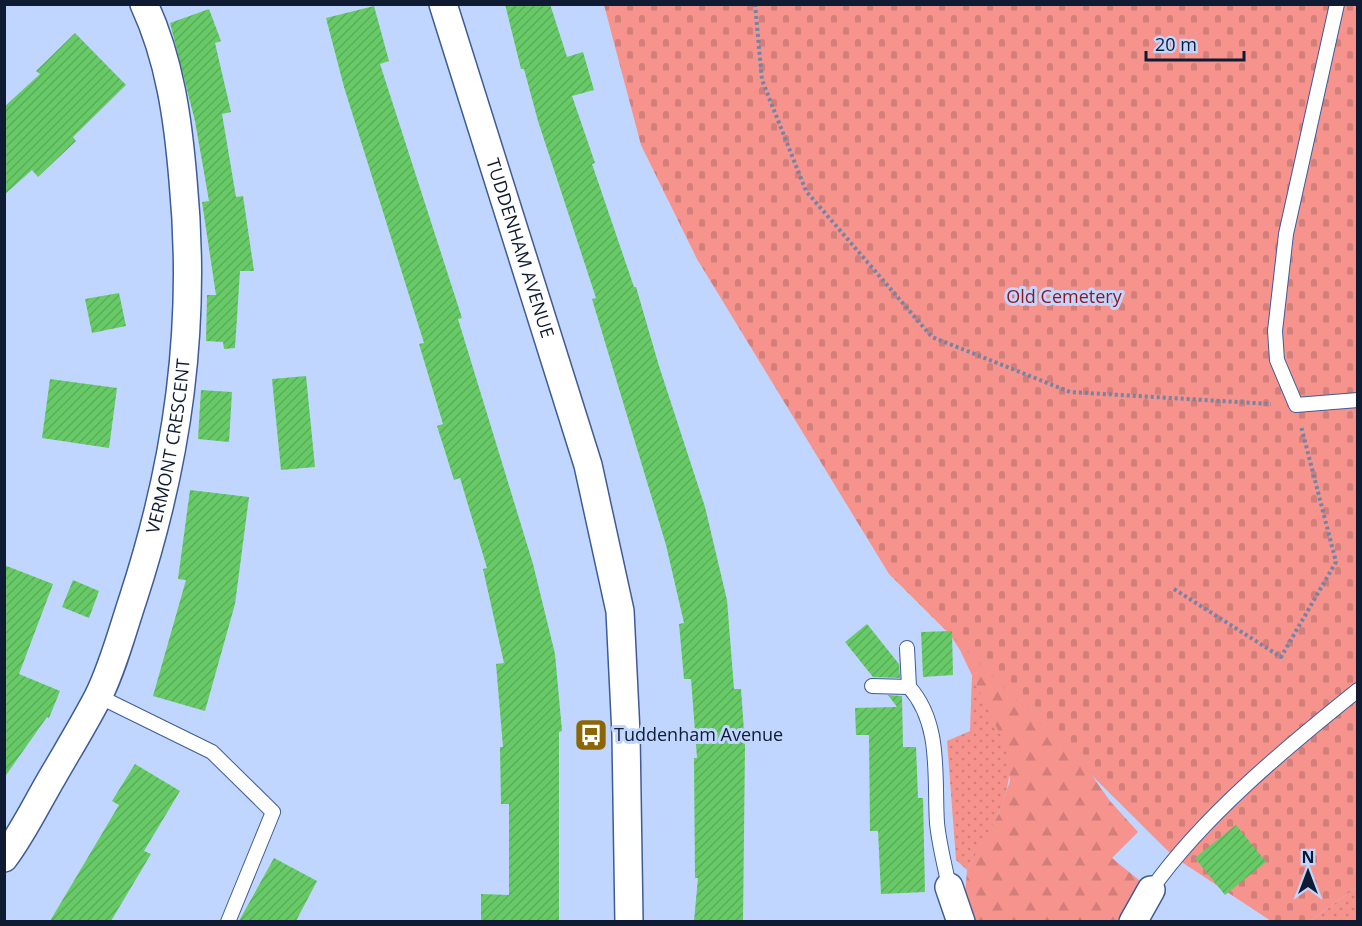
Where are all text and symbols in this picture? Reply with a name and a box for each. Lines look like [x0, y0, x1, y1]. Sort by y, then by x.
scale bar [1146, 24, 1244, 62]
text: 20 m [1155, 32, 1197, 56]
street label: TUDDENHAM AVENUE [481, 155, 560, 341]
park label: Old Cemetery [1006, 284, 1123, 308]
street label: VERMONT CRESCENT [140, 357, 195, 536]
bus stop icon: Tuddenham Avenue [573, 717, 609, 753]
place label: Tuddenham Avenue [614, 722, 783, 746]
north arrow [1278, 842, 1338, 902]
text: N [1301, 846, 1315, 868]

